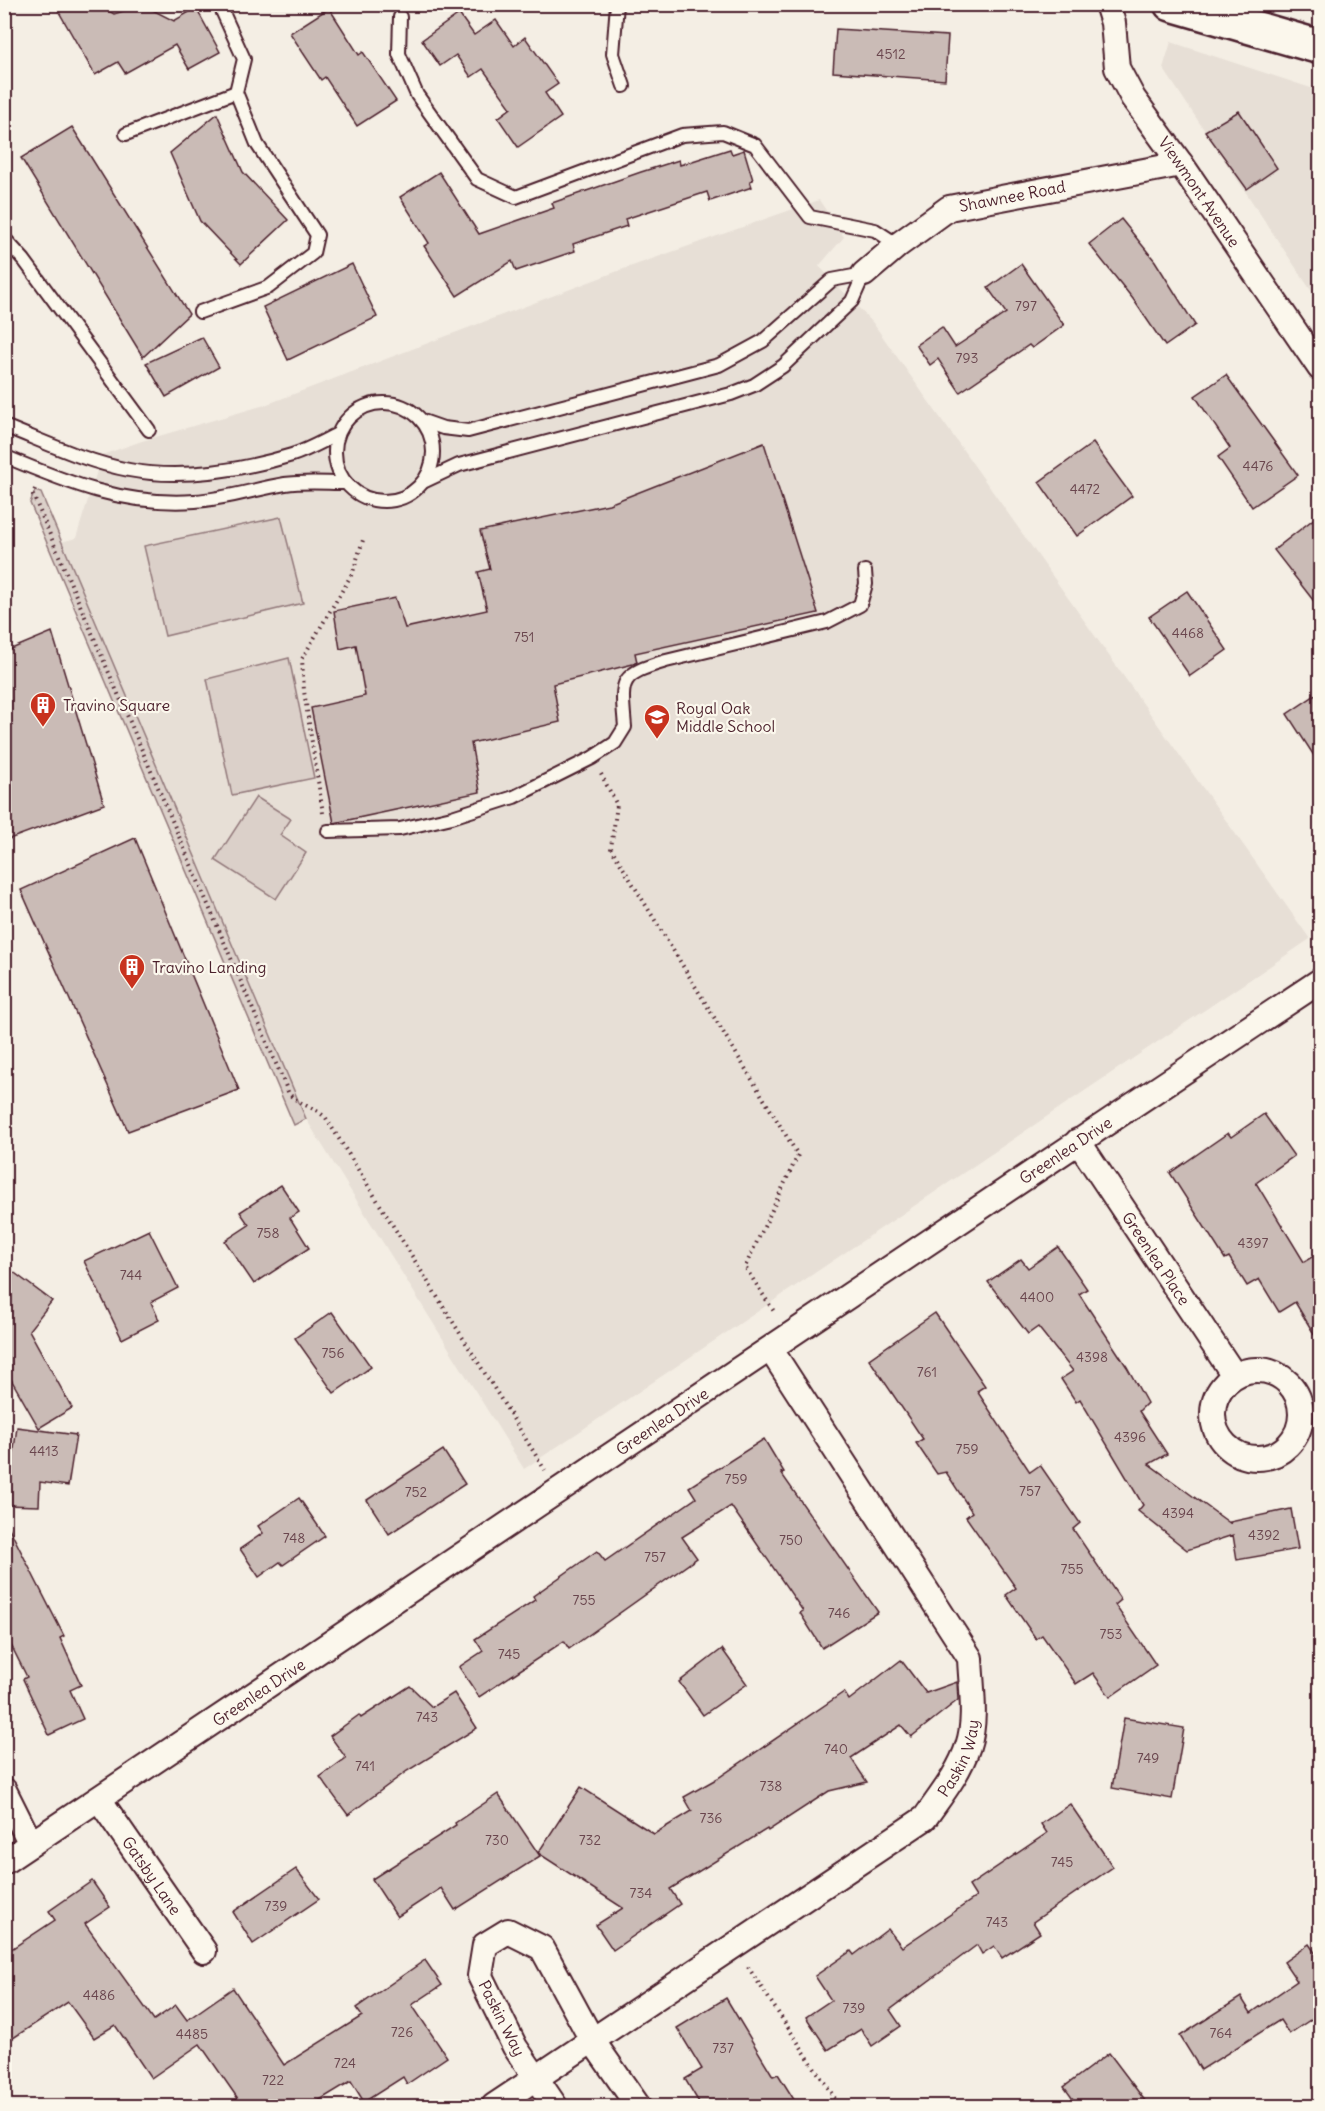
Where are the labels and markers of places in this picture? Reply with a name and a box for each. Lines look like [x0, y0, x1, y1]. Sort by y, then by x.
building icon: Travino Square [28, 690, 58, 728]
place label: Travino Square [63, 695, 170, 715]
place label: Royal Oak Middle School [676, 698, 775, 736]
school or university icon: Royal Oak Middle School [642, 702, 672, 740]
building icon: Travino Landing [117, 952, 147, 990]
place label: Travino Landing [152, 957, 266, 977]

